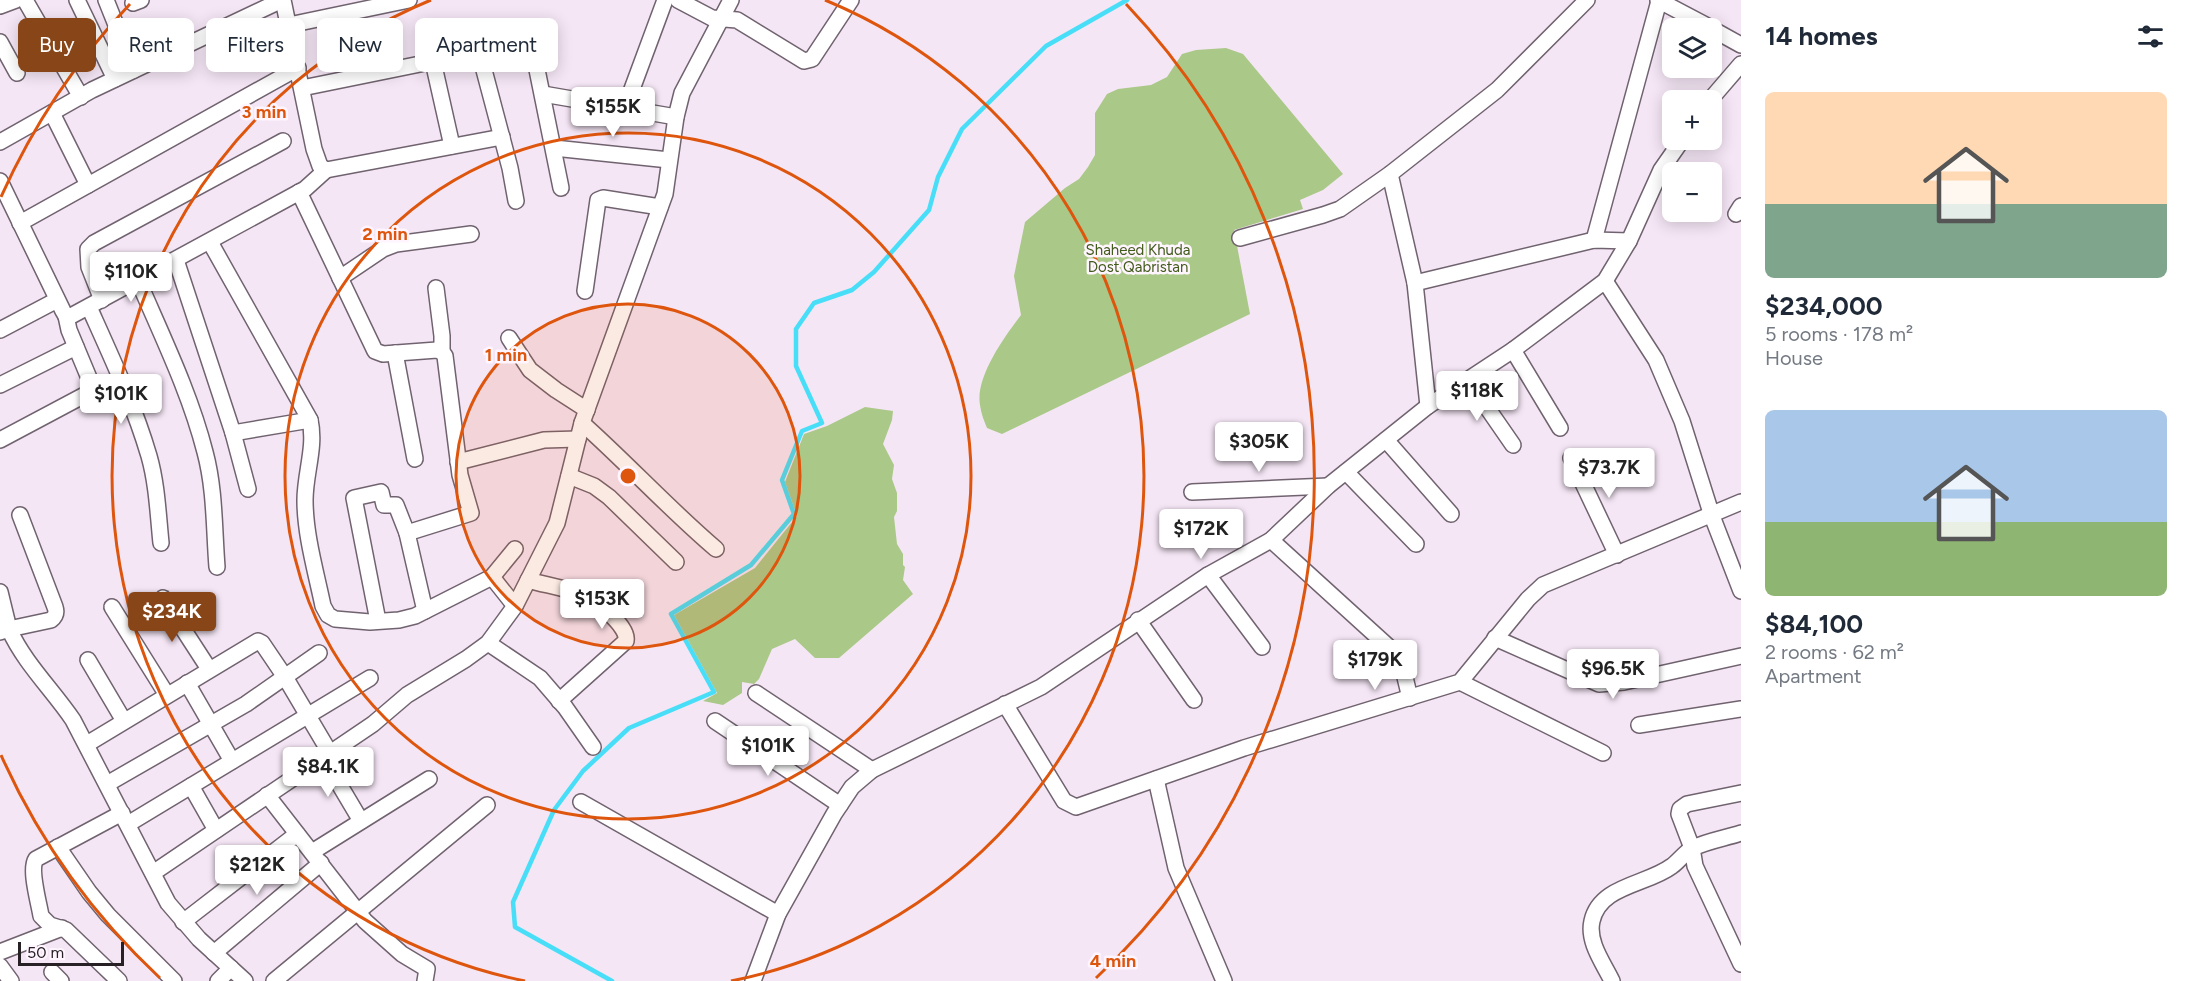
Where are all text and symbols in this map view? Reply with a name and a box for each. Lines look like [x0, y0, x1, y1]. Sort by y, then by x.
chip: Buy [18, 18, 96, 72]
chip: Rent [108, 18, 194, 72]
chip: Filters [206, 18, 305, 72]
chip: New [317, 18, 403, 72]
chip: Apartment [415, 18, 558, 72]
map controls [1662, 18, 1722, 222]
button: layers [1662, 18, 1722, 78]
text: 14 homes [1765, 20, 1878, 52]
icon: filters [2134, 20, 2167, 53]
pin: $155K [571, 87, 655, 138]
button: + [1662, 90, 1722, 150]
text: $155K [585, 94, 641, 118]
text: 3 min [242, 101, 286, 123]
icon: home [1912, 131, 2020, 239]
button: − [1662, 162, 1722, 222]
text: 2 min [362, 223, 408, 245]
park label: Shaheed Khuda Dost Qabristan [1086, 241, 1190, 276]
pin: $110K [89, 252, 173, 303]
text: $110K [104, 259, 158, 283]
text: $234,000 [1765, 290, 1883, 322]
text: 5 rooms · 178 m² [1765, 322, 1913, 346]
text: 1 min [485, 344, 527, 366]
text: House [1765, 346, 1823, 370]
pin: $118K [1435, 371, 1519, 422]
pin: $101K [79, 374, 163, 425]
text: $118K [1450, 378, 1504, 402]
text: $101K [94, 381, 148, 405]
pin: $305K [1217, 422, 1301, 473]
text: $305K [1229, 429, 1289, 453]
pin: $73.7K [1560, 448, 1658, 499]
icon: home [1912, 449, 2020, 557]
text: $73.7K [1578, 455, 1640, 479]
centre of rings [618, 466, 638, 486]
pin: $172K [1159, 509, 1243, 560]
text: $172K [1173, 516, 1229, 540]
pin: $153K [560, 579, 644, 630]
text: $153K [574, 586, 630, 610]
pin: $234K [130, 592, 214, 643]
text: $234K [142, 599, 202, 623]
text: $84,100 [1765, 608, 1863, 640]
pin: $179K [1333, 640, 1417, 691]
text: 2 rooms · 62 m² [1765, 640, 1904, 664]
text: $179K [1347, 647, 1403, 671]
pin: $96.5K [1564, 649, 1662, 700]
text: $96.5K [1581, 656, 1645, 680]
text: Apartment [1765, 664, 1862, 688]
pin: $101K [726, 726, 810, 777]
text: $101K [741, 733, 795, 757]
pin: $84.1K [279, 747, 377, 798]
text: $84.1K [297, 754, 359, 778]
pin: $212K [215, 845, 299, 896]
text: $212K [229, 852, 285, 876]
scale bar [18, 939, 124, 966]
text: 50 m [27, 943, 64, 962]
text: 4 min [1090, 950, 1136, 972]

